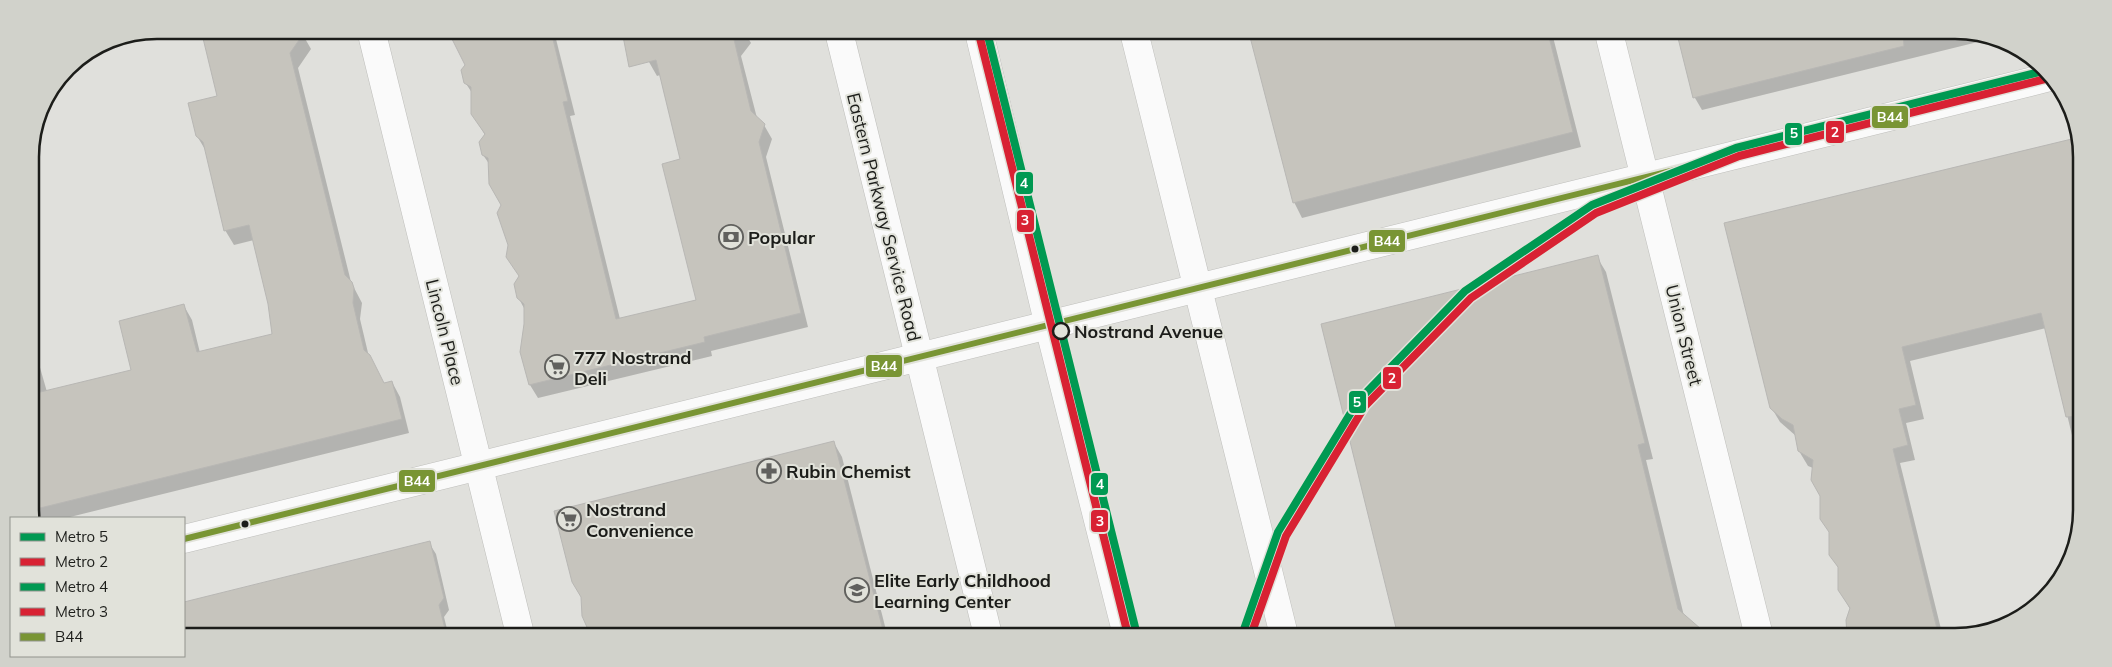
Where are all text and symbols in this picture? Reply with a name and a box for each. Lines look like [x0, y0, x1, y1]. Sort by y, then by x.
street label: Eastern Parkway Service Road [842, 90, 926, 344]
line badge: B44 [1871, 105, 1909, 129]
text: B44 [1877, 108, 1904, 126]
line badge: 2 [1825, 120, 1845, 144]
line badge: 5 [1784, 122, 1803, 146]
text: 2 [1831, 123, 1839, 141]
text: 5 [1790, 124, 1798, 142]
line badge: 4 [1015, 171, 1034, 195]
text: 4 [1020, 174, 1029, 192]
line badge: 3 [1016, 209, 1035, 233]
text: 3 [1021, 211, 1029, 229]
bank icon: Popular [718, 224, 744, 250]
place label: Popular [748, 226, 816, 249]
line badge: B44 [1368, 229, 1406, 253]
text: B44 [1374, 232, 1401, 250]
unlabelled marker [1350, 244, 1360, 254]
street label: Lincoln Place [421, 277, 469, 387]
street label: Union Street [1660, 282, 1708, 388]
place label: Nostrand Avenue [1074, 320, 1223, 343]
marker: Nostrand Avenue [1052, 322, 1070, 340]
place label: 777 Nostrand Deli [574, 346, 692, 390]
supermarket icon: 777 Nostrand Deli [544, 354, 570, 380]
line badge: B44 [865, 354, 903, 378]
text: B44 [871, 357, 898, 375]
line badge: 2 [1382, 366, 1402, 390]
text: 2 [1388, 369, 1396, 387]
line badge: 5 [1348, 390, 1367, 414]
text: 5 [1353, 393, 1361, 411]
pharmacy icon: Rubin Chemist [756, 458, 782, 484]
place label: Rubin Chemist [786, 460, 911, 483]
line badge: B44 [398, 469, 436, 493]
text: B44 [404, 472, 431, 490]
line badge: 4 [1090, 472, 1109, 496]
text: 4 [1096, 475, 1105, 493]
place label: Nostrand Convenience [586, 498, 694, 542]
supermarket icon: Nostrand Convenience [556, 506, 582, 532]
line badge: 3 [1090, 509, 1109, 533]
text: 3 [1096, 512, 1104, 530]
legend [10, 517, 185, 657]
unlabelled marker [240, 519, 250, 529]
text: Metro 5 [55, 527, 108, 546]
text: Metro 2 [55, 552, 108, 571]
place label: Elite Early Childhood Learning Center [874, 569, 1051, 613]
text: Metro 4 [55, 577, 108, 596]
school or university icon: Elite Early Childhood Learning Center [844, 577, 870, 603]
text: Metro 3 [55, 602, 108, 621]
text: B44 [55, 627, 83, 646]

